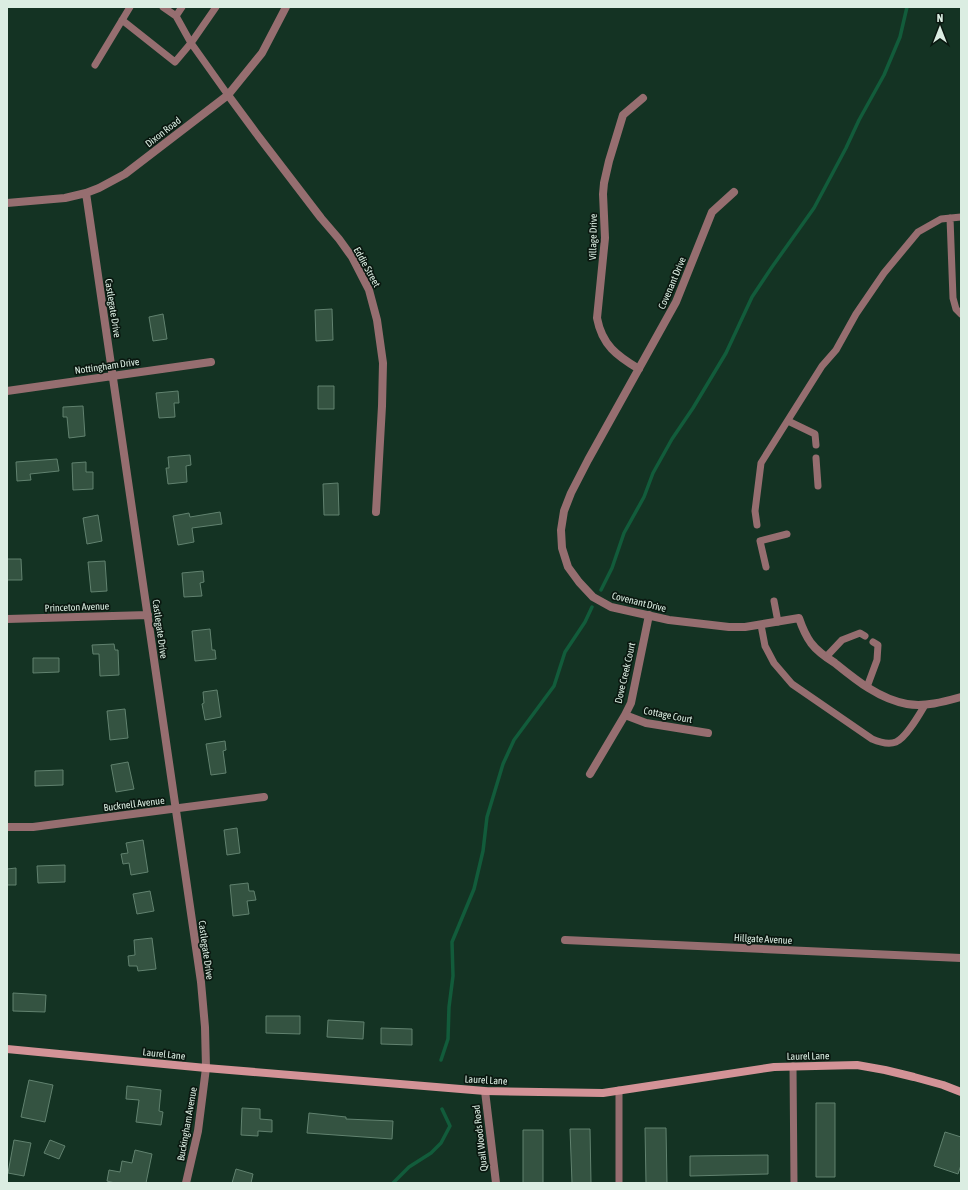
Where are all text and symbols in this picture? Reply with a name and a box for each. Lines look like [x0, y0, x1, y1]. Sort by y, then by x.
north arrow [920, 8, 960, 48]
text: N [937, 12, 943, 24]
street label: Dixon Road [143, 115, 183, 149]
street label: Village Drive [587, 213, 599, 260]
street label: Eddie Street [352, 245, 383, 289]
street label: Covenant Drive [656, 255, 688, 311]
street label: Castlegate Drive [103, 278, 123, 339]
street label: Nottingham Drive [74, 356, 141, 376]
street label: Covenant Drive [611, 590, 668, 614]
street label: Castlegate Drive [150, 599, 170, 660]
street label: Princeton Avenue [45, 600, 110, 614]
street label: Dove Creek Court [613, 641, 637, 705]
street label: Cottage Court [643, 705, 693, 725]
street label: Bucknell Avenue [103, 795, 166, 813]
street label: Castlegate Drive [196, 920, 216, 981]
street label: Hillgate Avenue [734, 932, 793, 946]
street label: Laurel Lane [142, 1046, 186, 1062]
street label: Laurel Lane [787, 1050, 830, 1062]
street label: Laurel Lane [464, 1073, 508, 1087]
street label: Buckingham Avenue [175, 1086, 199, 1162]
street label: Quail Woods Road [470, 1104, 490, 1172]

